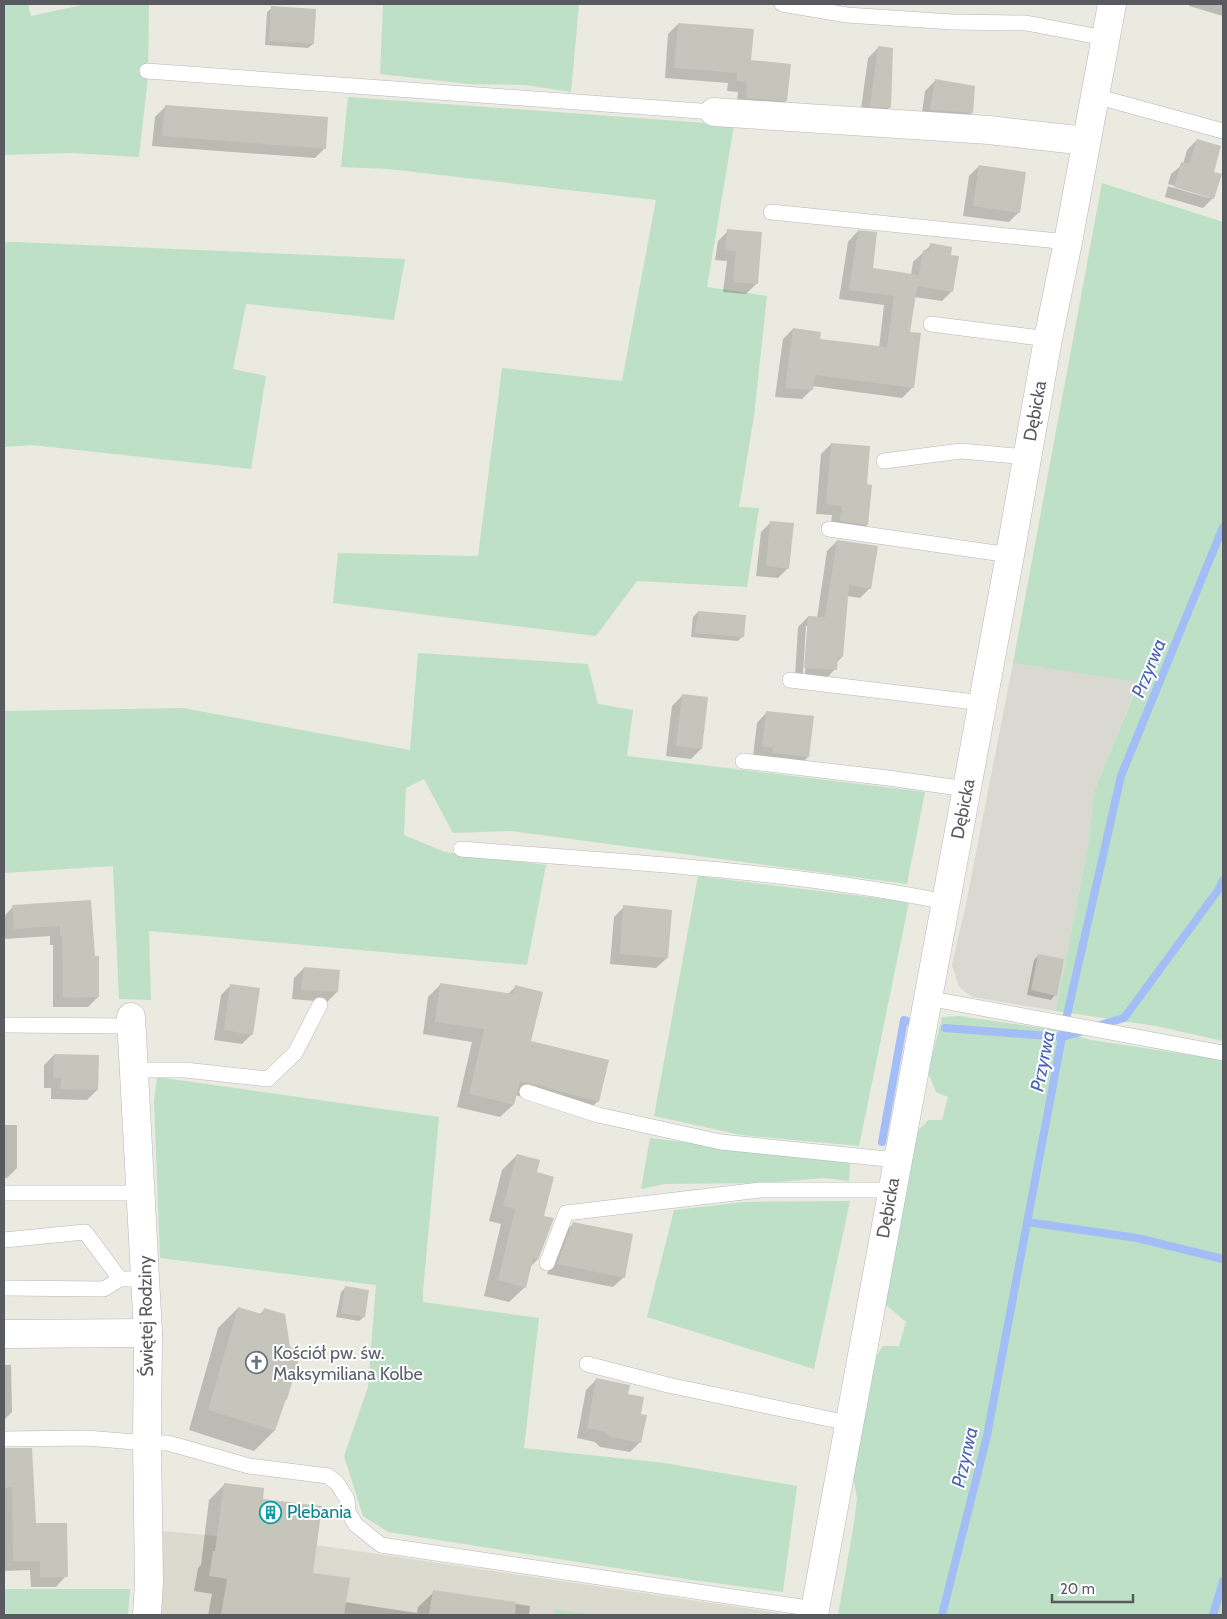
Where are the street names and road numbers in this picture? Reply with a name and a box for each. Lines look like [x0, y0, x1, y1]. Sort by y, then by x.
street label: Dębicka [1019, 379, 1051, 443]
street label: Dębicka [946, 777, 980, 841]
street label: Dębicka [872, 1176, 904, 1240]
street label: Świętej Rodziny [134, 1255, 158, 1377]

